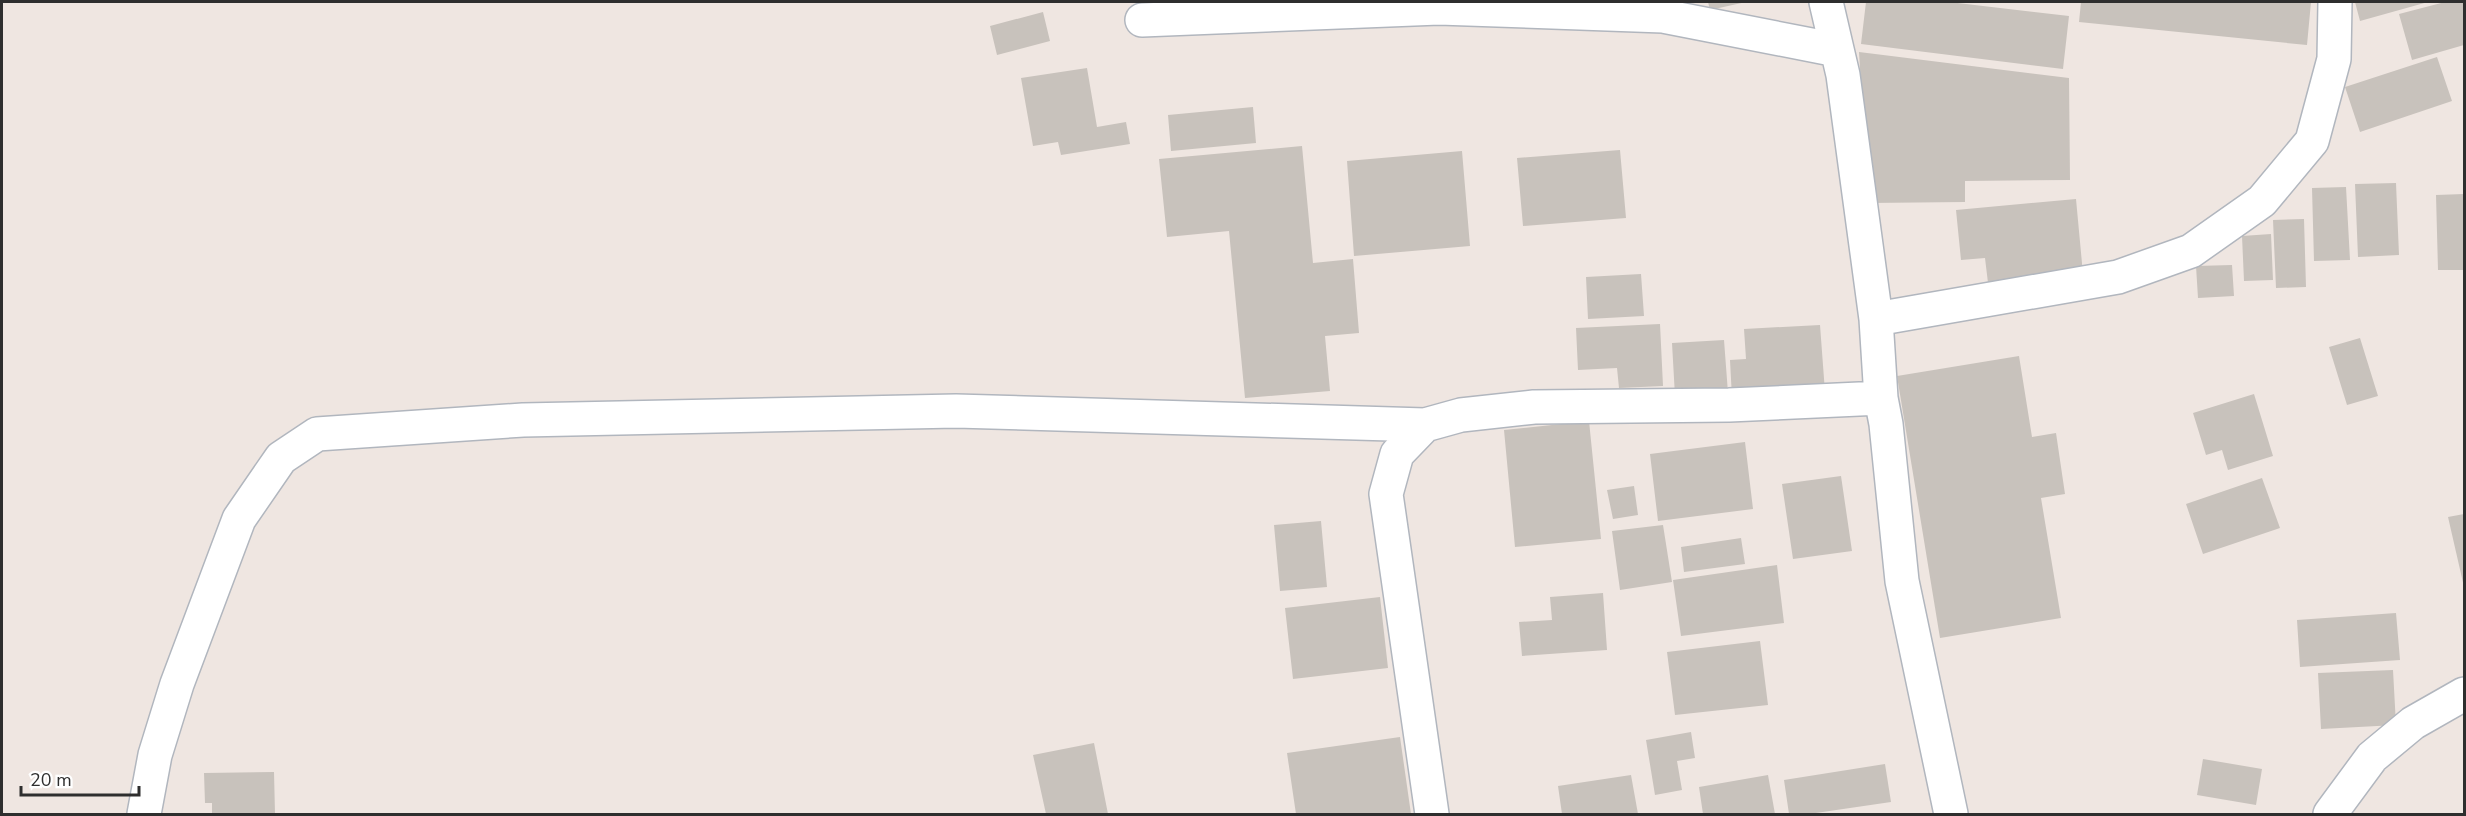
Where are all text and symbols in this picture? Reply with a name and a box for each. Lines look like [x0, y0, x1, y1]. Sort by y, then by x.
scale bar [21, 759, 140, 797]
text: 20 m [30, 768, 72, 792]

